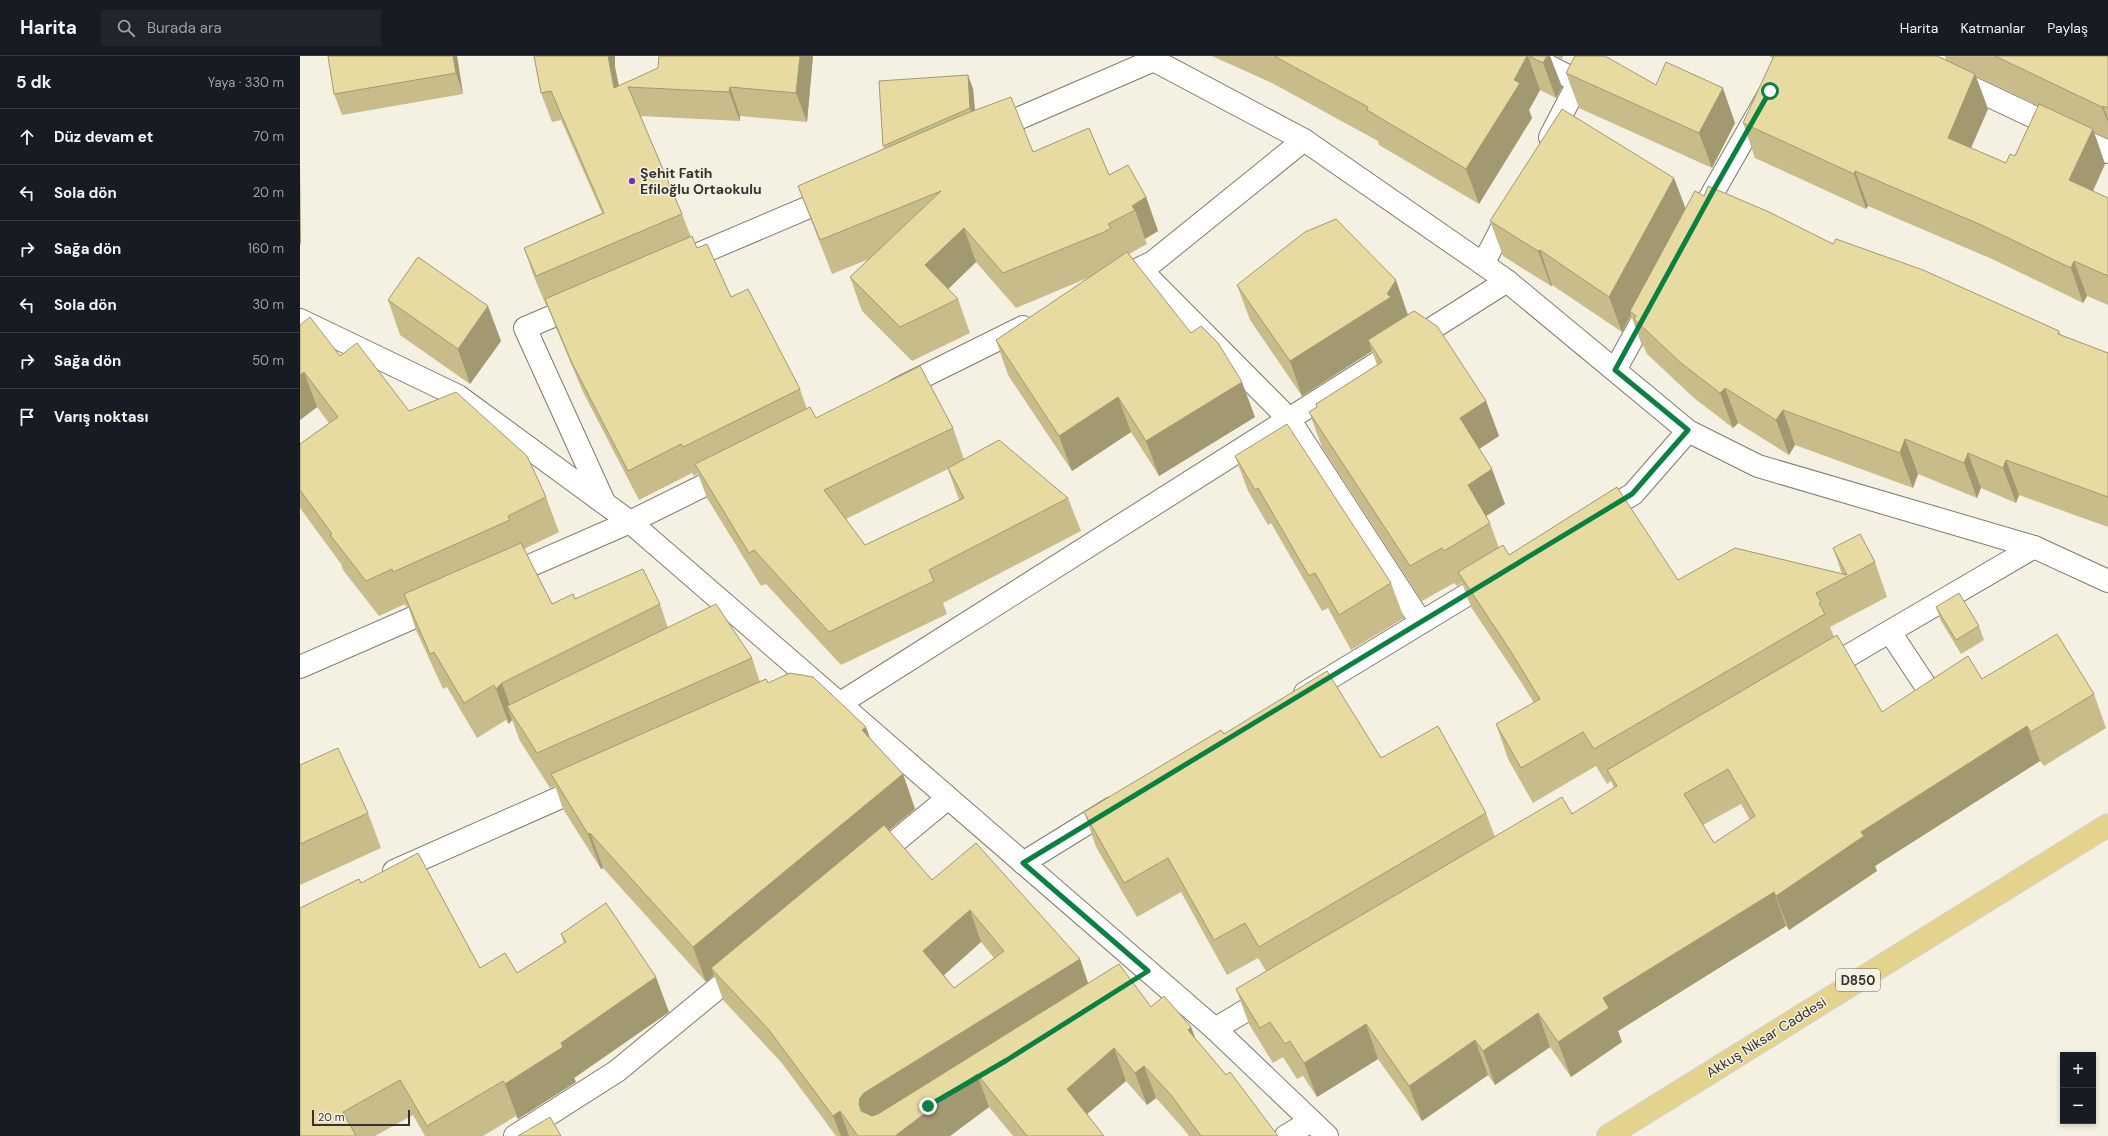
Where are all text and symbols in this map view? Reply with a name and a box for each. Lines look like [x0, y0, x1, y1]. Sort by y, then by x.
search box [101, 10, 381, 46]
text: Harita [20, 15, 77, 40]
icon: search [115, 17, 137, 39]
text: Burada ara [147, 18, 222, 38]
text: Harita [1900, 19, 1938, 37]
text: Katmanlar [1960, 19, 2025, 37]
text: Paylaş [2047, 19, 2088, 37]
text: 5 dk [16, 71, 52, 93]
text: Yaya · 330 m [208, 74, 284, 91]
route start [1761, 82, 1779, 100]
icon: ahead [16, 126, 38, 148]
text: Düz devam et [54, 127, 153, 147]
text: 70 m [253, 128, 284, 145]
place label: Şehit Fatih Efiloğlu Ortaokulu [640, 164, 762, 198]
marker: Şehit Fatih Efiloğlu Ortaokulu [627, 176, 637, 186]
icon: left [16, 182, 38, 204]
text: Sola dön [54, 183, 117, 203]
text: 20 m [253, 184, 284, 201]
icon: right [16, 238, 38, 260]
text: Sağa dön [54, 239, 121, 259]
text: 160 m [248, 240, 284, 257]
icon: left [16, 294, 38, 316]
text: Sola dön [54, 295, 117, 315]
text: 30 m [252, 296, 284, 313]
icon: right [16, 350, 38, 372]
text: Sağa dön [54, 351, 121, 371]
text: 50 m [252, 352, 284, 369]
icon: arrive [16, 406, 38, 428]
text: Varış noktası [54, 407, 148, 427]
road number: D850 [1836, 969, 1880, 991]
street label: Akkuş Niksar Caddesi [1703, 993, 1829, 1081]
map controls [2060, 1052, 2096, 1124]
button: + [2060, 1052, 2096, 1088]
button: − [2060, 1088, 2096, 1124]
route end [919, 1097, 937, 1115]
scale bar [312, 1108, 410, 1127]
text: 20 m [318, 1110, 344, 1124]

